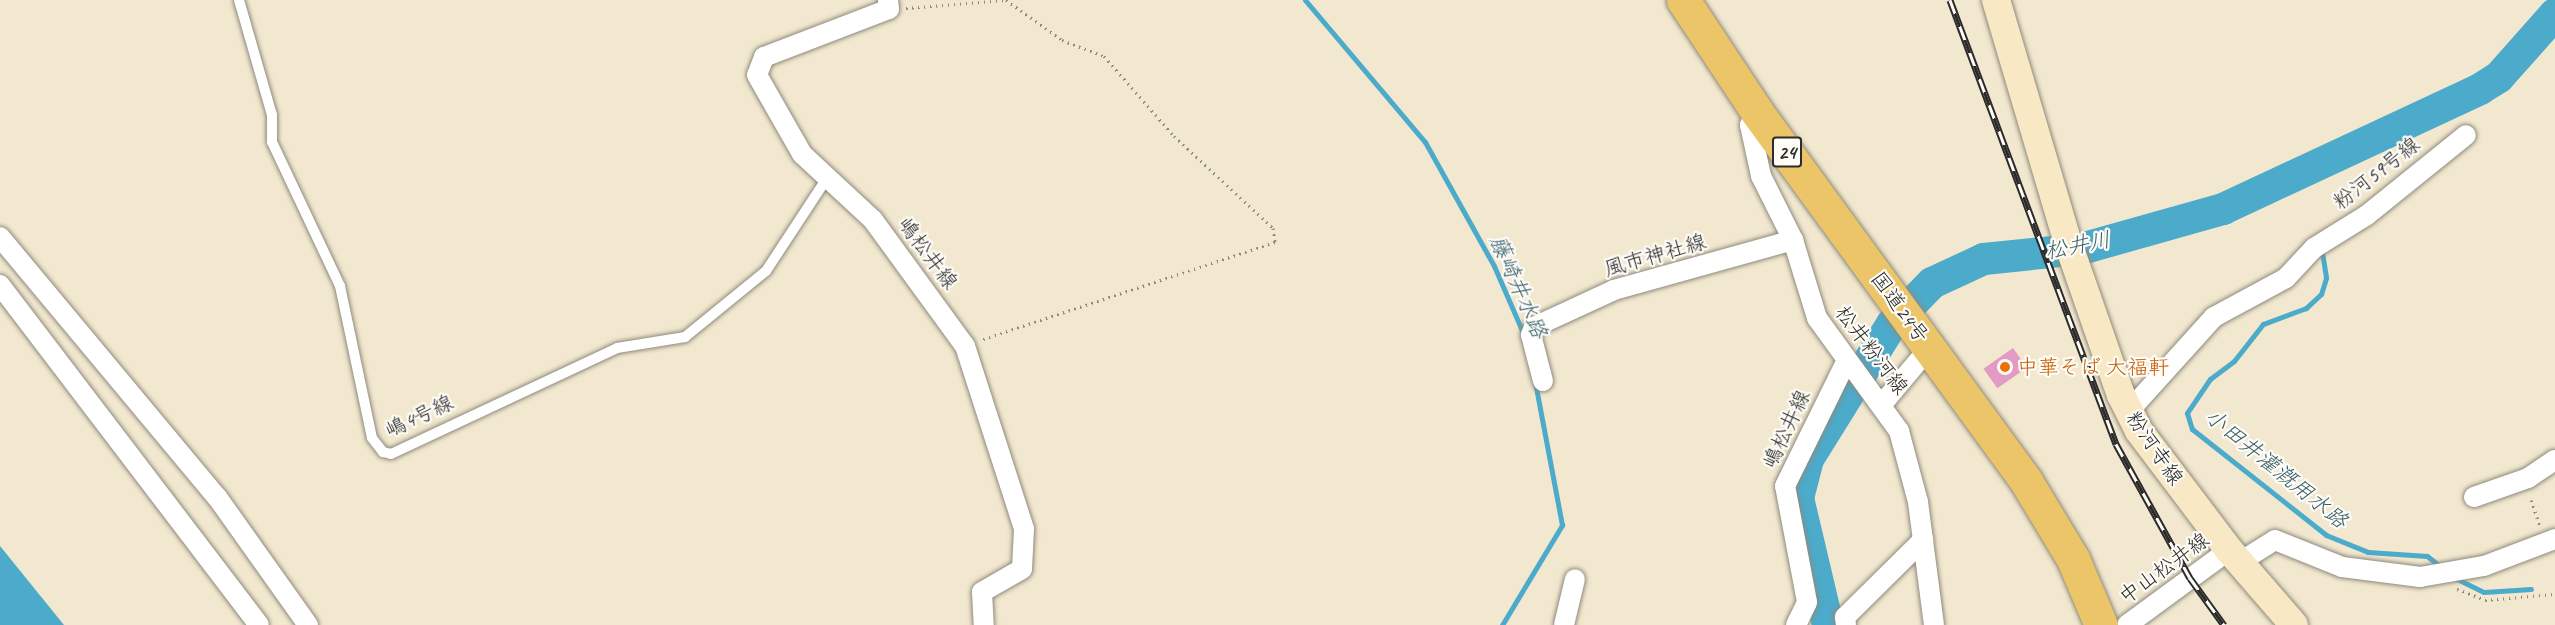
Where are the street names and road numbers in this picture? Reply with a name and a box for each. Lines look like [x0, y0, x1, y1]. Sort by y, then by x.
street label: 粉河59号線 [2328, 131, 2424, 215]
road number: 24 [1772, 135, 1802, 169]
street label: 嶋松井線 [893, 212, 963, 294]
street label: 風市神社線 [1601, 228, 1709, 282]
street label: 国道24号 [1866, 266, 1934, 348]
street label: 松井粉河線 [1830, 300, 1914, 400]
street label: 嶋松井線 [1757, 386, 1815, 472]
street label: 嶋4号線 [381, 389, 457, 443]
street label: 粉河寺線 [2121, 406, 2189, 490]
street label: 中山松井線 [2114, 527, 2214, 609]

